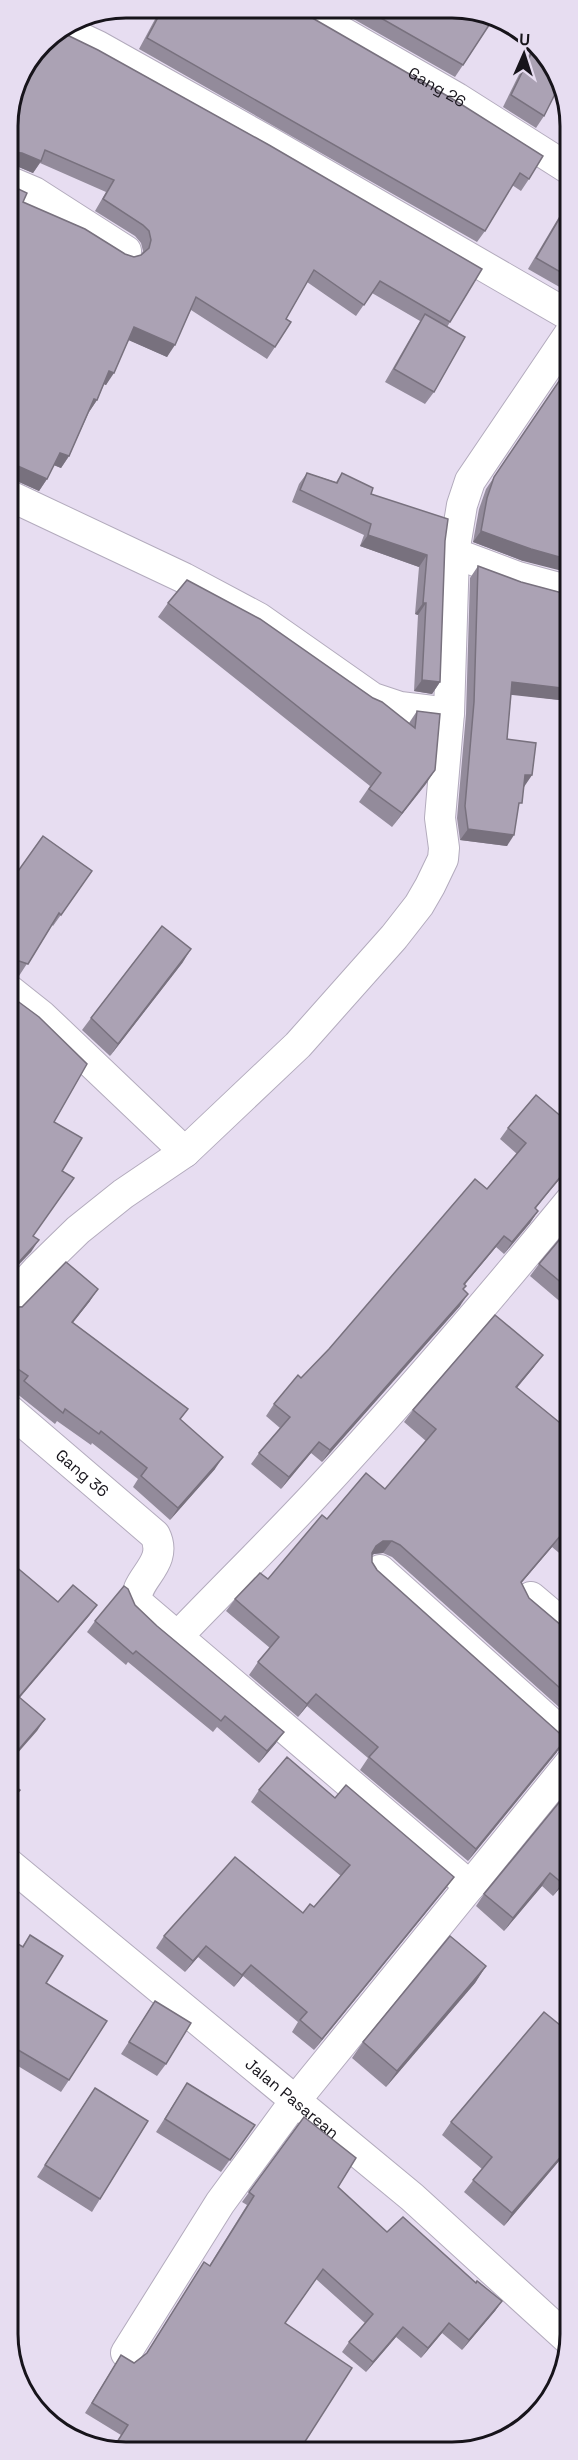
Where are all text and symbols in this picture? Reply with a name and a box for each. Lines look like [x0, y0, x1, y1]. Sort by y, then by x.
north arrow [494, 24, 554, 84]
text: U [519, 29, 531, 50]
street label: Gang 26 [405, 62, 470, 112]
street label: Gang 36 [51, 1444, 113, 1501]
street label: Jalan Pasarean [241, 2053, 344, 2143]

